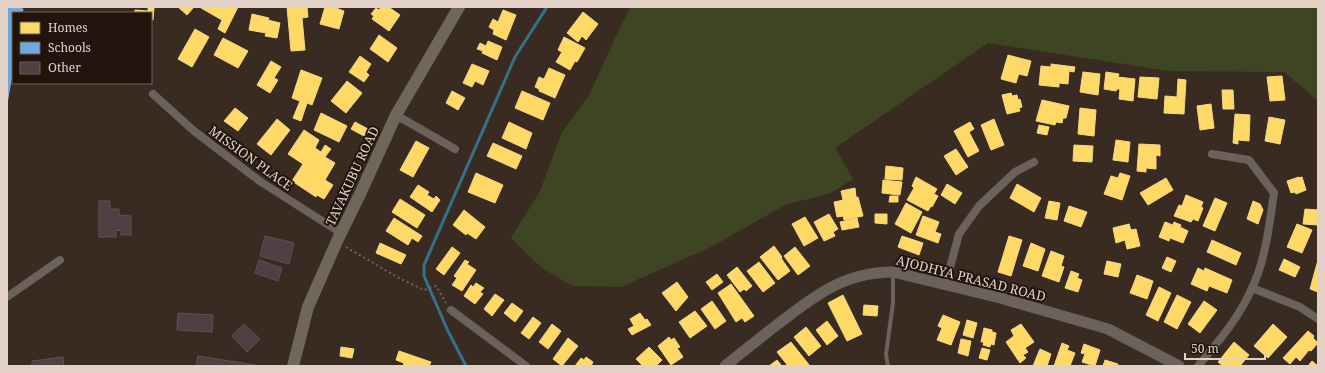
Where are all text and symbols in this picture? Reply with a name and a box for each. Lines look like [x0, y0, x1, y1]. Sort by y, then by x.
legend [12, 12, 152, 84]
text: Homes [48, 19, 88, 36]
text: Schools [48, 39, 91, 56]
text: Other [48, 59, 81, 76]
street label: MISSION PLACE [205, 121, 297, 195]
street label: TAVAKUBU ROAD [321, 123, 383, 229]
street label: AJODHYA PRASAD ROAD [894, 251, 1048, 305]
scale bar [1185, 335, 1265, 361]
text: 50 m [1191, 340, 1219, 357]

